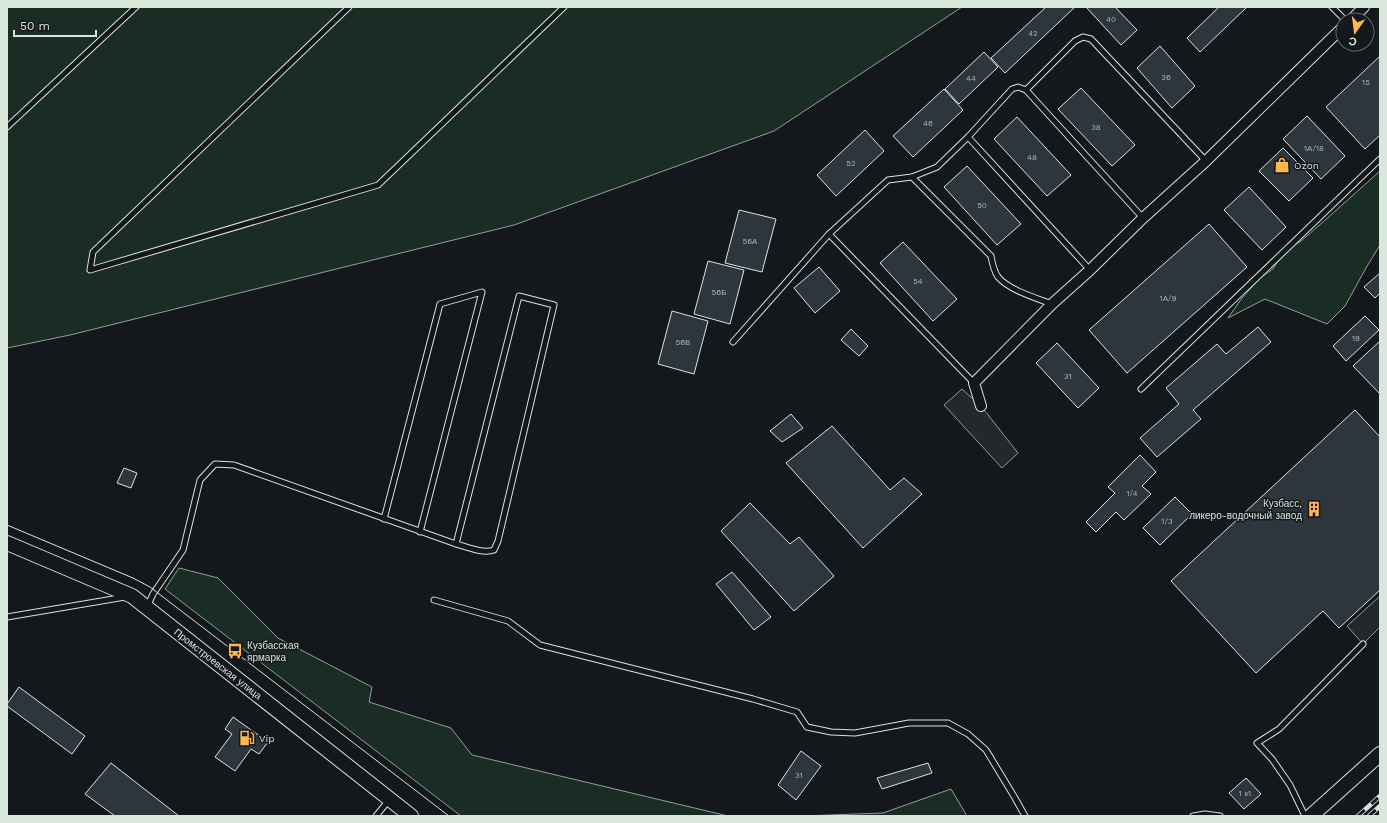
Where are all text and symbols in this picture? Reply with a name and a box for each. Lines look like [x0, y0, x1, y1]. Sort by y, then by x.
scale bar [14, 12, 96, 38]
north arrow [1335, 12, 1375, 52]
house number: 40 [1106, 15, 1116, 24]
text: 50 m [20, 19, 50, 33]
house number: 42 [1028, 29, 1038, 38]
text: С [1347, 34, 1358, 48]
house number: 36 [1161, 73, 1171, 82]
house number: 44 [966, 74, 976, 83]
house number: 15 [1362, 78, 1370, 87]
house number: 46 [923, 119, 933, 128]
house number: 38 [1091, 123, 1101, 132]
house number: 1А/18 [1304, 144, 1324, 153]
house number: 48 [1027, 153, 1037, 162]
shop icon: Ozon [1273, 156, 1291, 174]
house number: 52 [846, 159, 856, 168]
place label: Ozon [1294, 160, 1319, 171]
house number: 50 [977, 201, 987, 210]
house number: 56А [743, 237, 758, 246]
house number: 54 [913, 277, 923, 286]
house number: 56Б [712, 288, 726, 297]
house number: 1А/9 [1160, 294, 1177, 303]
house number: 19 [1352, 334, 1360, 343]
house number: 56В [676, 338, 690, 347]
house number: 31 [1064, 372, 1072, 381]
house number: 1/4 [1126, 489, 1138, 498]
place label: Кузбасс, ликеро-водочный завод [1189, 498, 1302, 521]
building icon: Кузбасс, ликеро-водочный завод [1305, 500, 1323, 518]
house number: 1/3 [1161, 517, 1173, 526]
street label: Промстроевская улица [172, 626, 264, 702]
place label: Кузбасская ярмарка [247, 640, 299, 663]
bus stop icon: Кузбасская ярмарка [226, 642, 244, 660]
fuel station icon: Vip [238, 729, 256, 747]
place label: Vip [259, 733, 274, 744]
house number: 31 [795, 771, 803, 780]
house number: 1 к1 [1239, 789, 1251, 798]

